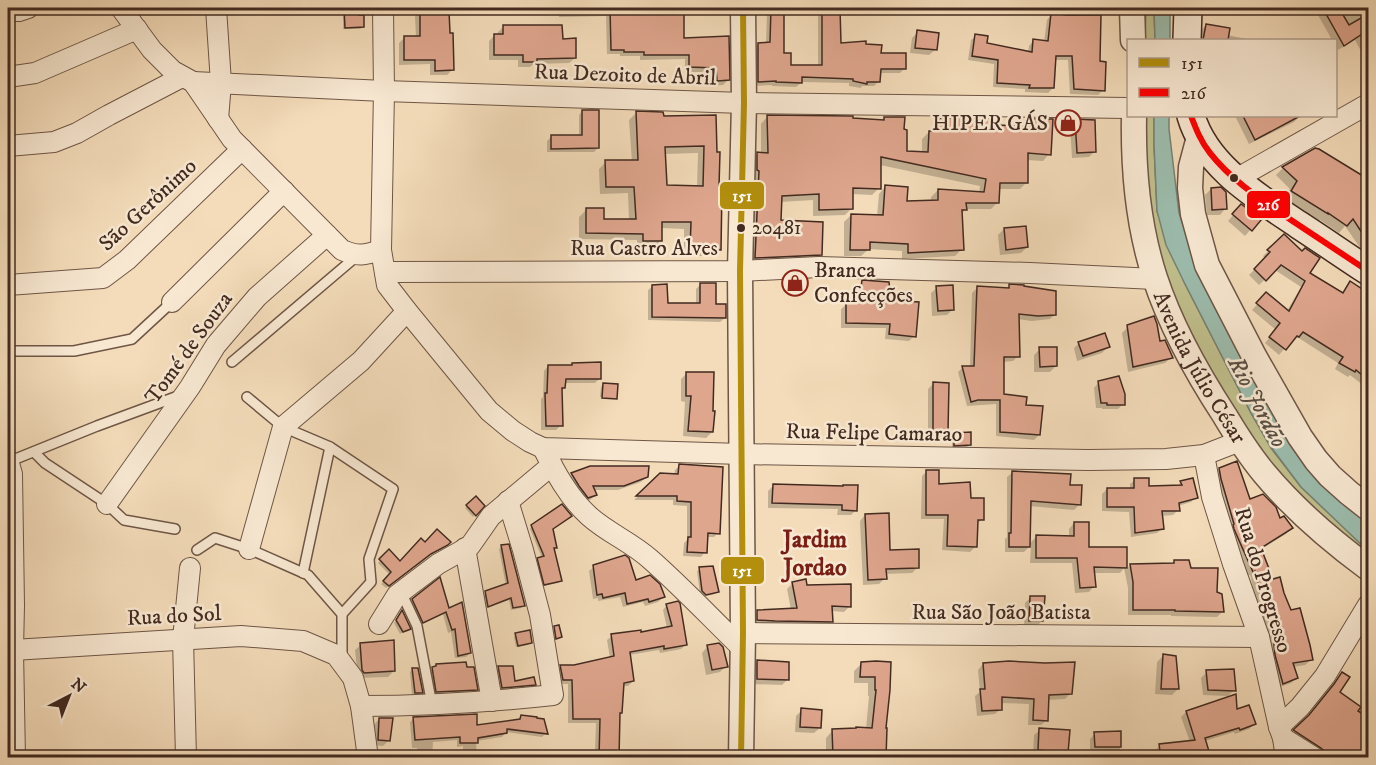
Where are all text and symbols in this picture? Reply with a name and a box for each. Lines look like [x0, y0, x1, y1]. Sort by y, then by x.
legend [1127, 39, 1337, 117]
text: 151 [1181, 53, 1203, 75]
street label: Rua Dezoito de Abril [533, 58, 717, 92]
text: 216 [1181, 83, 1206, 105]
shop icon: HIPER GÁS [1053, 108, 1083, 138]
place label: HIPER GÁS [932, 109, 1048, 137]
street label: São Gerônimo [93, 153, 203, 257]
unlabelled marker [1228, 172, 1240, 184]
line badge: 151 [719, 181, 765, 210]
text: 151 [732, 186, 752, 206]
line badge: 216 [1246, 190, 1291, 219]
text: 216 [1257, 195, 1281, 215]
place label: 20481 [752, 216, 801, 241]
marker: 20481 [735, 222, 747, 234]
street label: Rua Castro Alves [570, 235, 718, 262]
place label: Branca Confecções [814, 257, 913, 309]
shop icon: Branca Confecções [780, 268, 810, 298]
street label: Tomé de Souza [139, 286, 239, 409]
street label: Avenida Júlio César [1147, 287, 1252, 449]
water label: Rio Jordão [1220, 350, 1294, 453]
street label: Rua Felipe Camarao [785, 418, 963, 448]
street label: Rua do Progresso [1228, 504, 1298, 656]
district label: Jardim Jordao [780, 525, 847, 583]
line badge: 151 [720, 556, 765, 585]
text: 151 [732, 561, 752, 581]
street label: Rua São João Batista [911, 599, 1091, 626]
street label: Rua do Sol [126, 600, 222, 632]
north arrow [39, 666, 99, 726]
text: N [67, 674, 90, 697]

